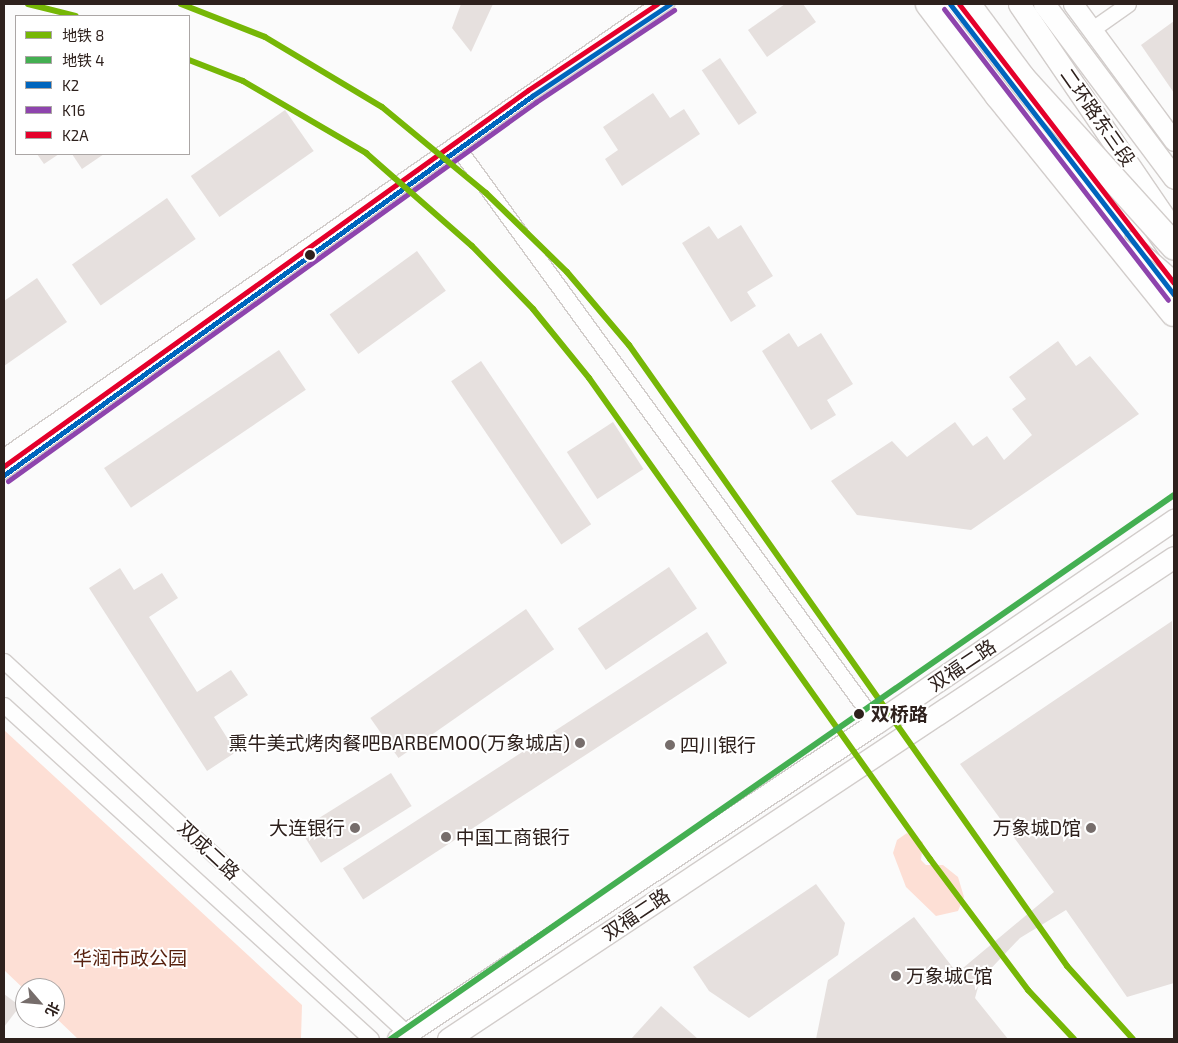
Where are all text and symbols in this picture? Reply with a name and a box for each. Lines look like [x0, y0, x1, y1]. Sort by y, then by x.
legend [15, 15, 190, 155]
text: 地铁 8 [62, 26, 104, 44]
text: 地铁 4 [62, 51, 105, 69]
street label: 二环路东三段 [1056, 64, 1140, 170]
text: K2 [62, 76, 79, 94]
text: K16 [62, 101, 85, 119]
text: K2A [62, 126, 89, 144]
unlabelled marker [305, 250, 315, 260]
street label: 双福二路 [924, 634, 1000, 696]
place label: 双桥路 [871, 703, 928, 725]
marker: 双桥路 [851, 706, 867, 722]
place label: 熏牛美式烤肉餐吧BARBEMOO(万象城店) [229, 732, 570, 754]
place label: 四川银行 [680, 734, 756, 756]
marker: 熏牛美式烤肉餐吧BARBEMOO(万象城店) [574, 737, 586, 749]
marker: 四川银行 [664, 739, 676, 751]
street label: 双成二路 [173, 816, 245, 884]
place label: 大连银行 [269, 817, 345, 839]
place label: 万象城D馆 [992, 817, 1081, 839]
marker: 大连银行 [349, 822, 361, 834]
marker: 万象城D馆 [1085, 822, 1097, 834]
place label: 中国工商银行 [456, 826, 570, 848]
marker: 中国工商银行 [440, 831, 452, 843]
street label: 双福二路 [598, 883, 674, 945]
park label: 华润市政公园 [73, 947, 187, 969]
place label: 万象城C馆 [906, 965, 993, 987]
marker: 万象城C馆 [890, 970, 902, 982]
north arrow [15, 978, 65, 1028]
text: 北 [42, 999, 64, 1020]

